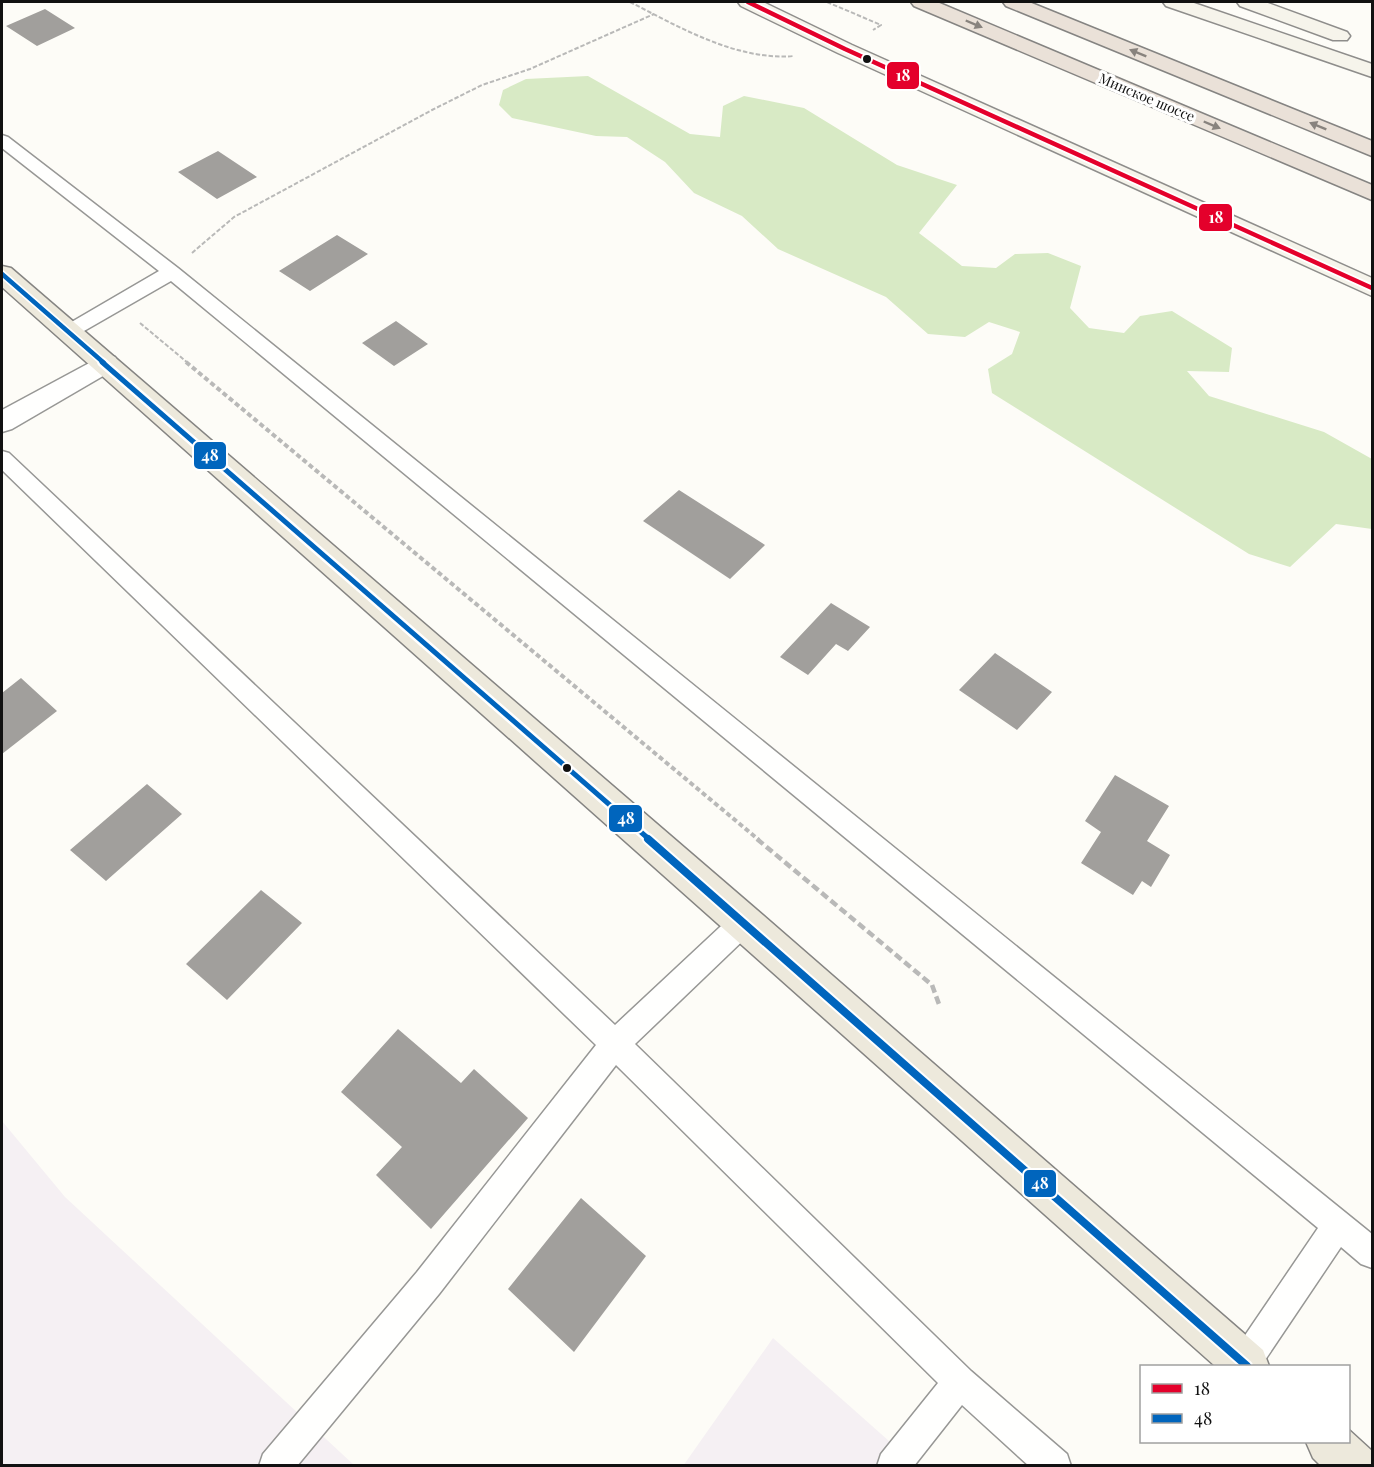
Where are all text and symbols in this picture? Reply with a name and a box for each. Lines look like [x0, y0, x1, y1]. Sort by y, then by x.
one-way arrow [966, 19, 984, 29]
one-way arrow [1129, 48, 1147, 57]
unlabelled marker [861, 53, 873, 65]
line badge: 18 [886, 61, 920, 90]
text: 18 [895, 64, 911, 85]
street label: Минское шоссе [1096, 68, 1198, 126]
one-way arrow [1203, 121, 1221, 130]
one-way arrow [1309, 121, 1327, 131]
line badge: 18 [1198, 203, 1233, 232]
text: 18 [1208, 206, 1224, 227]
line badge: 48 [193, 441, 227, 470]
text: 48 [201, 444, 219, 465]
unlabelled marker [561, 762, 573, 774]
line badge: 48 [608, 804, 643, 833]
text: 48 [617, 807, 635, 828]
line badge: 48 [1023, 1169, 1057, 1198]
text: 48 [1031, 1172, 1049, 1193]
legend [1140, 1365, 1350, 1443]
text: 18 [1194, 1376, 1210, 1400]
text: 48 [1194, 1406, 1212, 1430]

